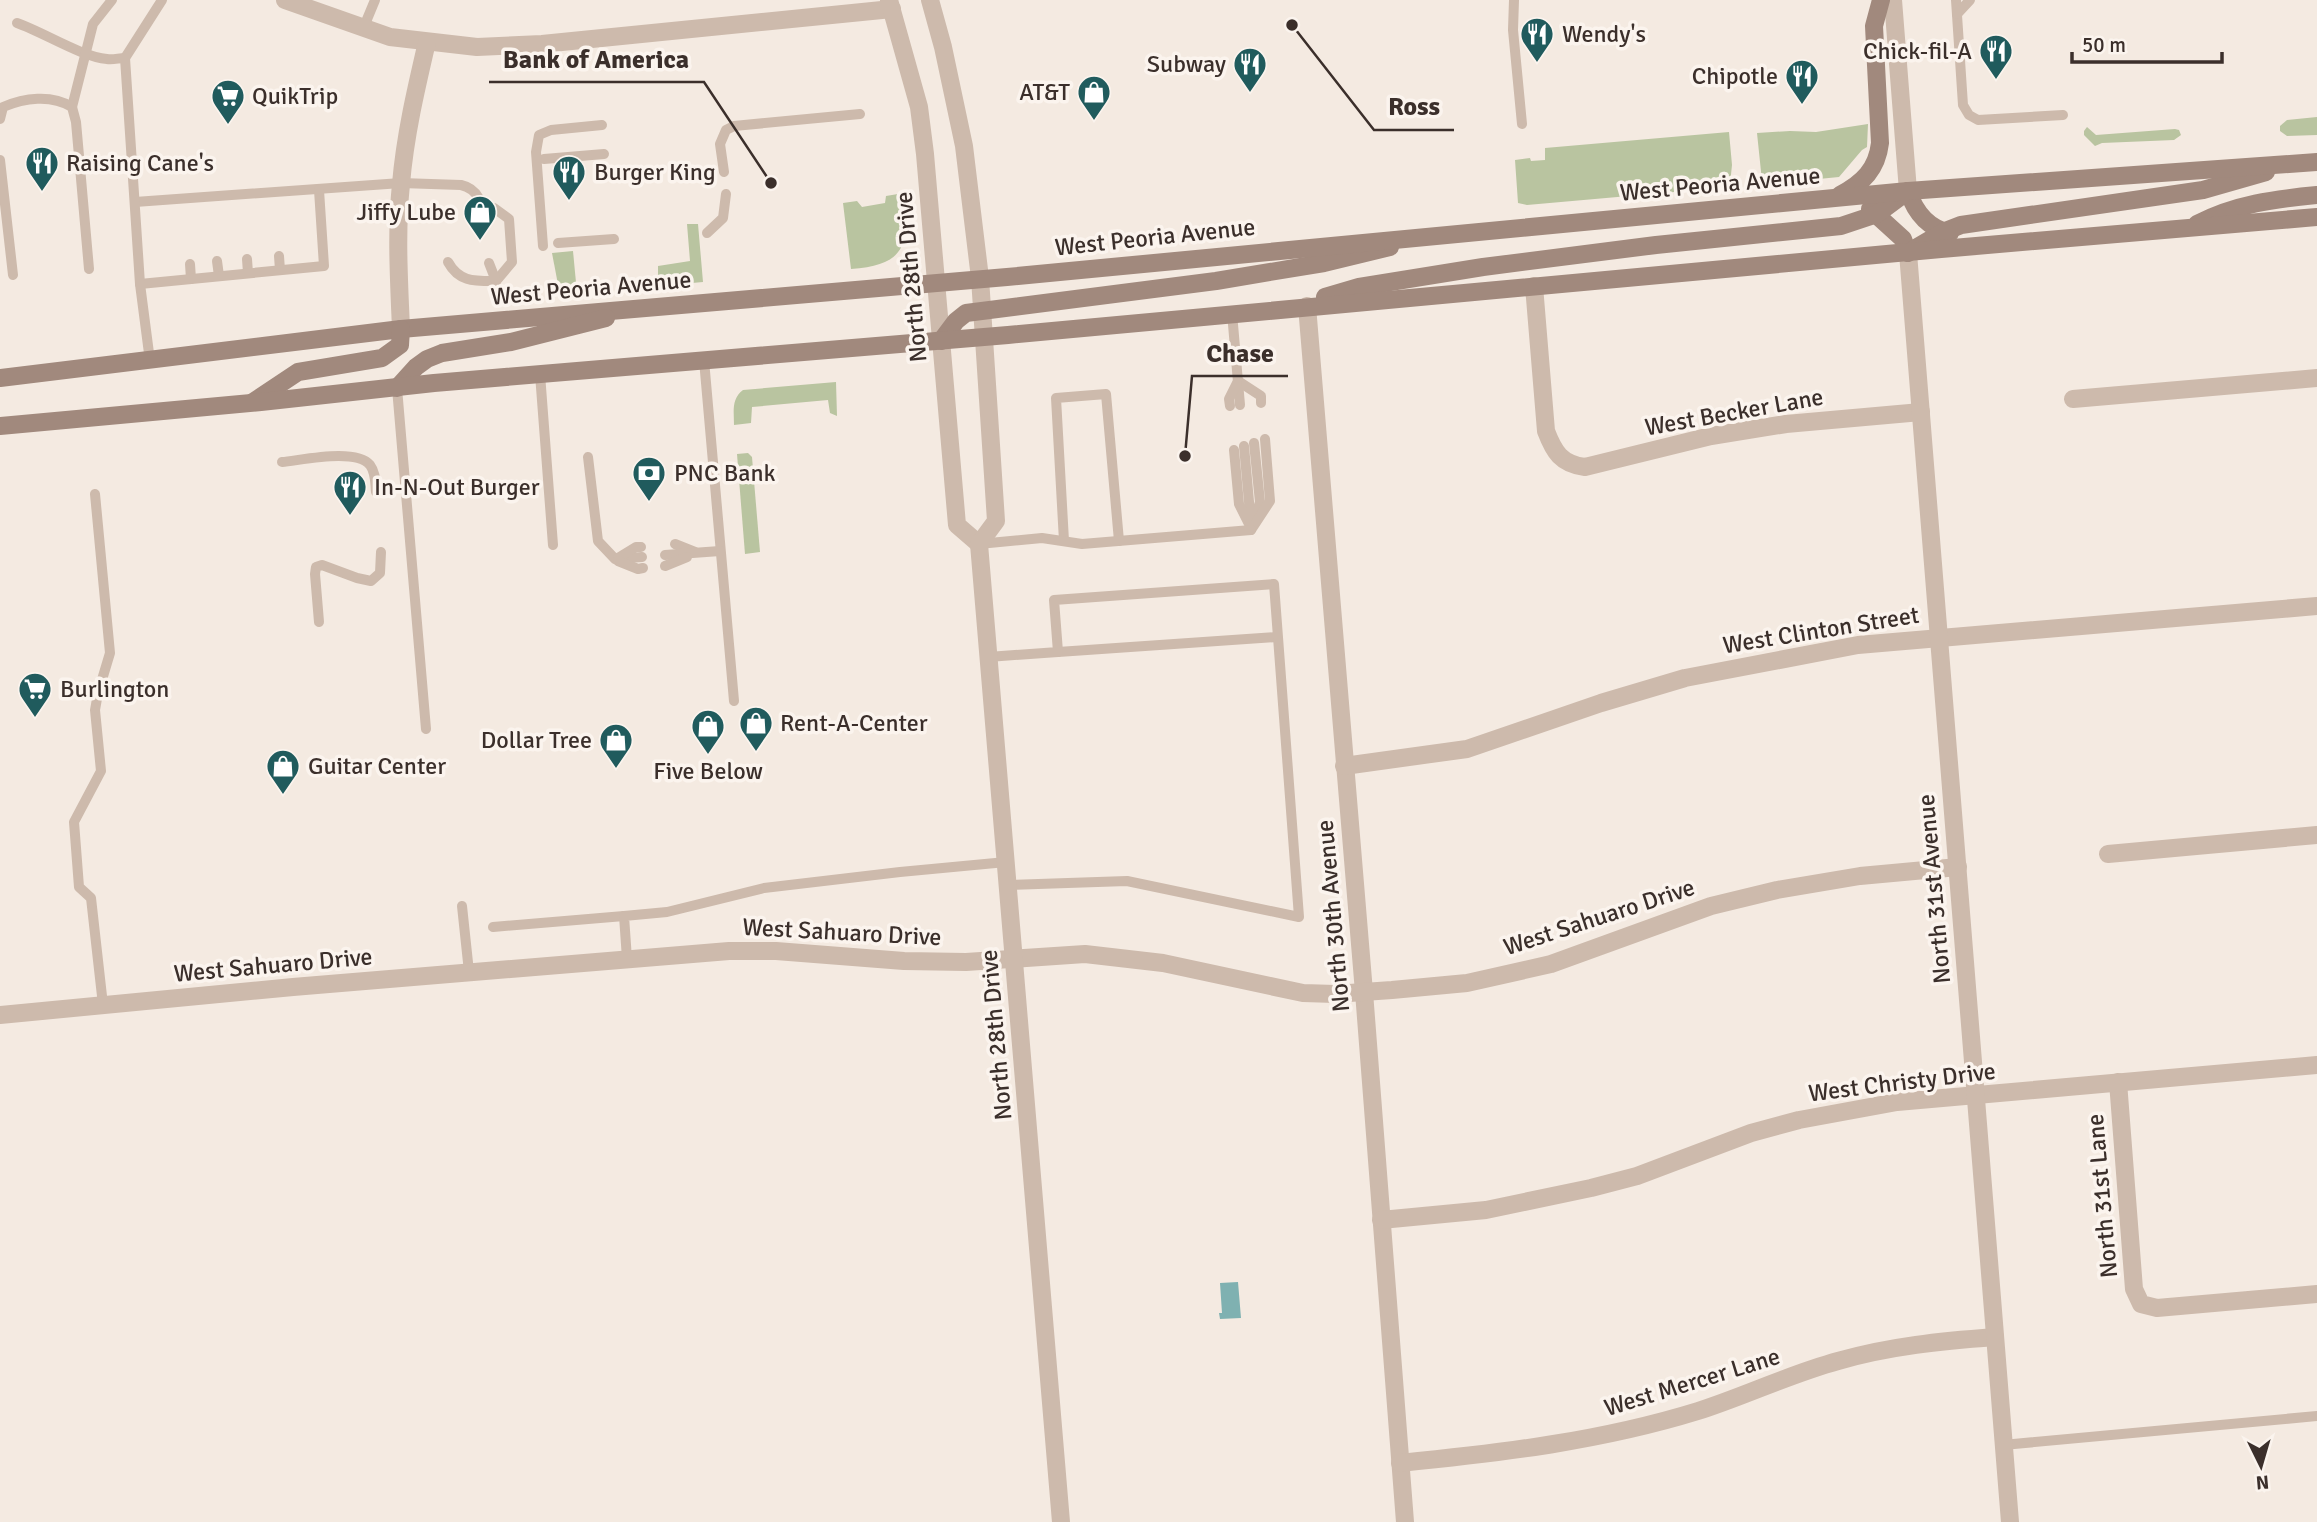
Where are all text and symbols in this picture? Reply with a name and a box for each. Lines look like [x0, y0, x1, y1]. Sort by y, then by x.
restaurant icon: Wendy's [1518, 15, 1556, 64]
place label: Wendy's [1562, 19, 1646, 49]
scale bar [2072, 21, 2222, 65]
restaurant icon: Chick-fil-A [1977, 32, 2015, 81]
text: 50 m [2082, 32, 2126, 58]
callout: Bank of America [489, 35, 704, 82]
place label: Chick-fil-A [1863, 36, 1972, 66]
text: Bank of America [503, 44, 689, 76]
restaurant icon: Subway [1231, 45, 1269, 94]
place label: Subway [1147, 49, 1226, 79]
restaurant icon: Chipotle [1783, 57, 1821, 106]
place label: Chipotle [1692, 61, 1778, 91]
shop icon: AT&T [1075, 73, 1113, 122]
supermarket icon: QuikTrip [209, 77, 247, 126]
place label: AT&T [1019, 77, 1070, 107]
place label: QuikTrip [252, 81, 338, 111]
callout: Ross [1374, 83, 1454, 130]
text: Ross [1388, 91, 1440, 123]
restaurant icon: Raising Cane's [23, 144, 61, 193]
place label: Raising Cane's [66, 148, 214, 178]
restaurant icon: Burger King [550, 153, 588, 202]
place label: Burger King [594, 157, 716, 187]
street label: West Peoria Avenue [1618, 160, 1822, 208]
street label: North 28th Drive [889, 190, 933, 364]
shop icon: Jiffy Lube [461, 193, 499, 242]
place label: Jiffy Lube [357, 197, 456, 227]
street label: West Peoria Avenue [1053, 212, 1257, 262]
street label: West Peoria Avenue [489, 264, 693, 312]
callout: Chase [1192, 329, 1288, 376]
text: Chase [1206, 338, 1274, 370]
street label: West Becker Lane [1642, 382, 1826, 442]
bank icon: PNC Bank [630, 454, 668, 503]
place label: PNC Bank [674, 458, 776, 488]
restaurant icon: In-N-Out Burger [331, 468, 369, 517]
place label: In-N-Out Burger [374, 472, 540, 502]
street label: West Clinton Street [1721, 600, 1921, 660]
supermarket icon: Burlington [16, 670, 54, 719]
place label: Burlington [60, 674, 169, 704]
shop icon: Rent-A-Center [737, 704, 775, 753]
shop icon: Five Below [689, 707, 727, 756]
place label: Rent-A-Center [780, 708, 928, 738]
shop icon: Dollar Tree [597, 721, 635, 770]
place label: Dollar Tree [481, 725, 592, 755]
shop icon: Guitar Center [264, 747, 302, 796]
place label: Guitar Center [308, 751, 446, 781]
place label: Five Below [653, 756, 763, 786]
street label: North 31st Avenue [1911, 793, 1957, 985]
street label: North 30th Avenue [1310, 819, 1356, 1013]
street label: West Sahuaro Drive [1500, 872, 1698, 962]
street label: West Sahuaro Drive [742, 912, 942, 952]
street label: West Sahuaro Drive [172, 941, 374, 989]
street label: North 28th Drive [974, 948, 1018, 1122]
street label: West Christy Drive [1807, 1056, 1997, 1108]
street label: North 31st Lane [2080, 1113, 2124, 1279]
street label: West Mercer Lane [1600, 1341, 1784, 1423]
north arrow [2226, 1431, 2296, 1501]
text: N [2255, 1469, 2270, 1494]

